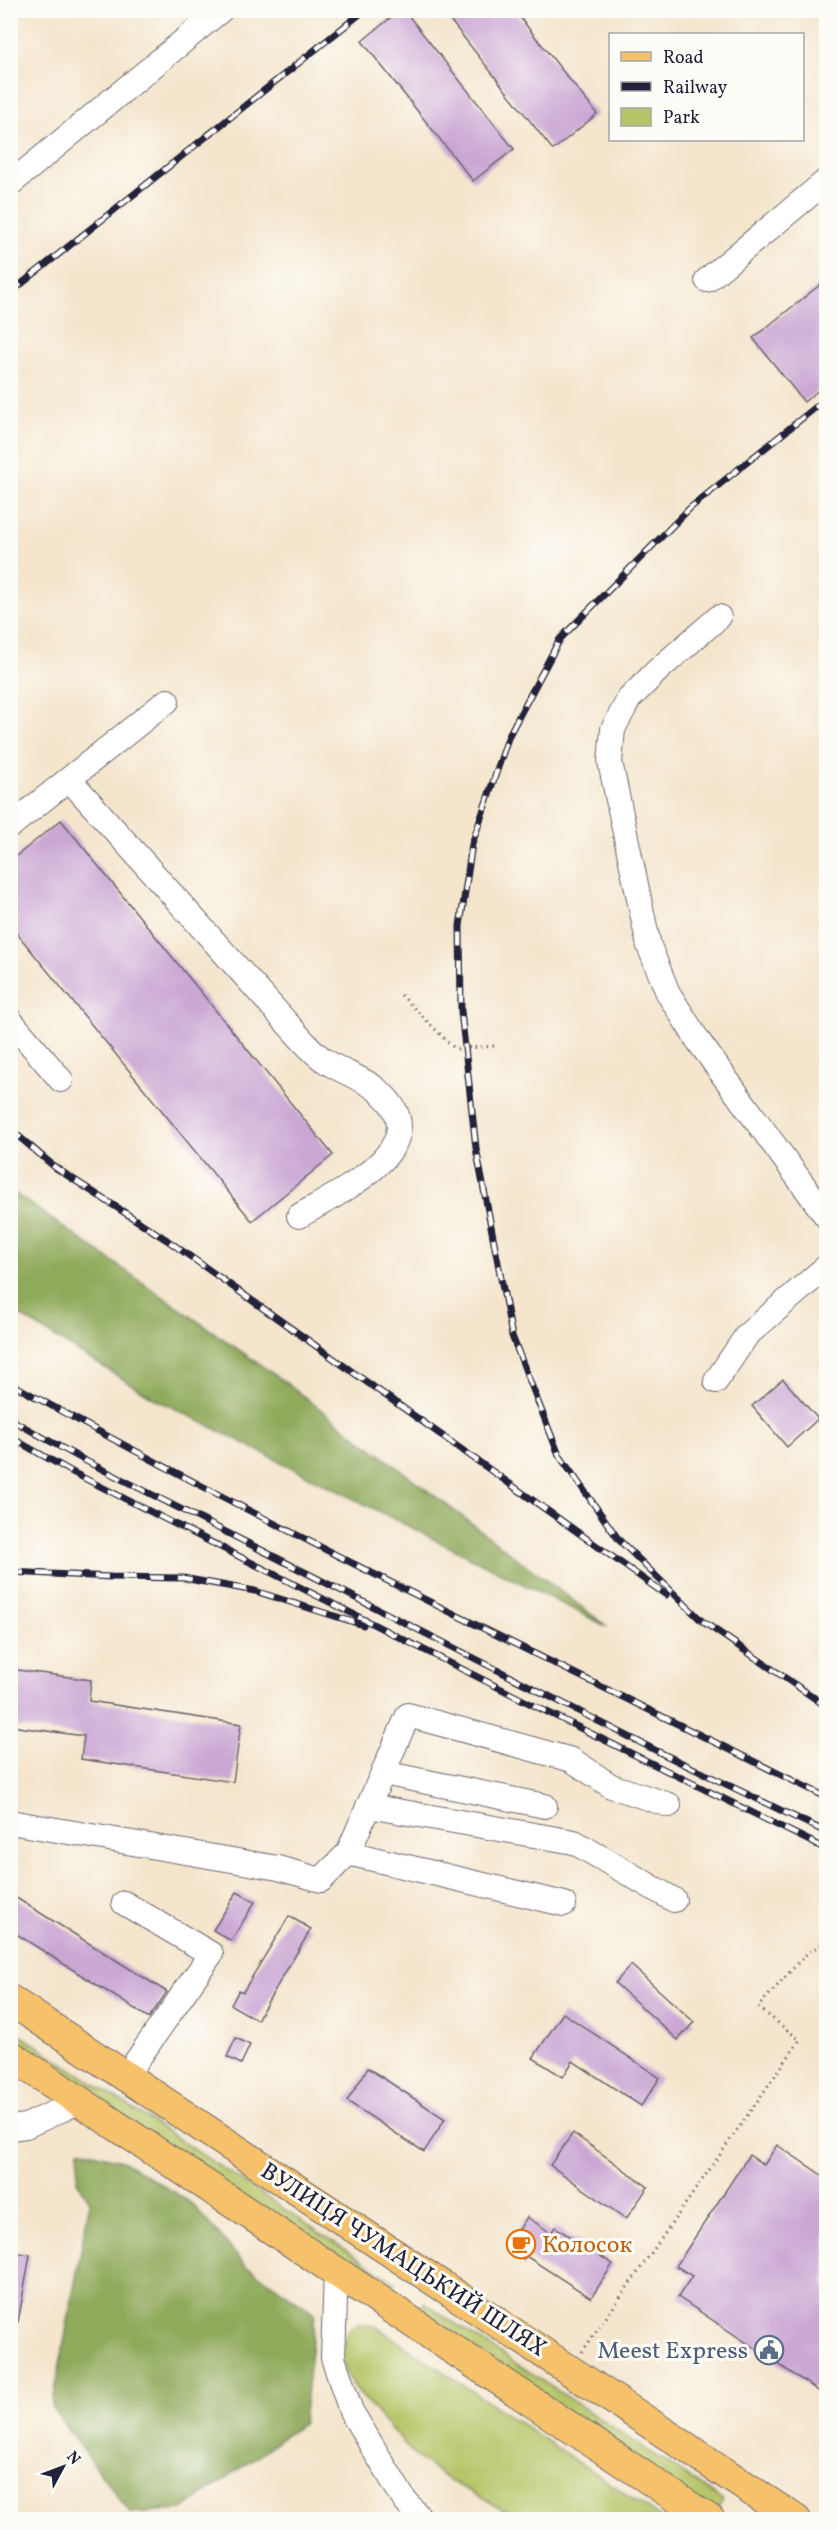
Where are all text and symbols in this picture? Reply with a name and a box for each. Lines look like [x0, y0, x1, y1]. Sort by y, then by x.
legend [609, 33, 804, 141]
text: Road [663, 46, 704, 71]
text: Railway [663, 76, 727, 101]
text: Park [663, 106, 700, 131]
street label: ВУЛИЦЯ ЧУМАЦЬКИЙ ШЛЯХ [253, 2155, 553, 2366]
cafe icon: Колосок [505, 2228, 537, 2260]
place label: Колосок [542, 2229, 632, 2263]
public building icon: Meest Express [753, 2334, 785, 2366]
place label: Meest Express [597, 2335, 748, 2369]
north arrow [33, 2437, 93, 2497]
text: N [61, 2447, 85, 2470]

